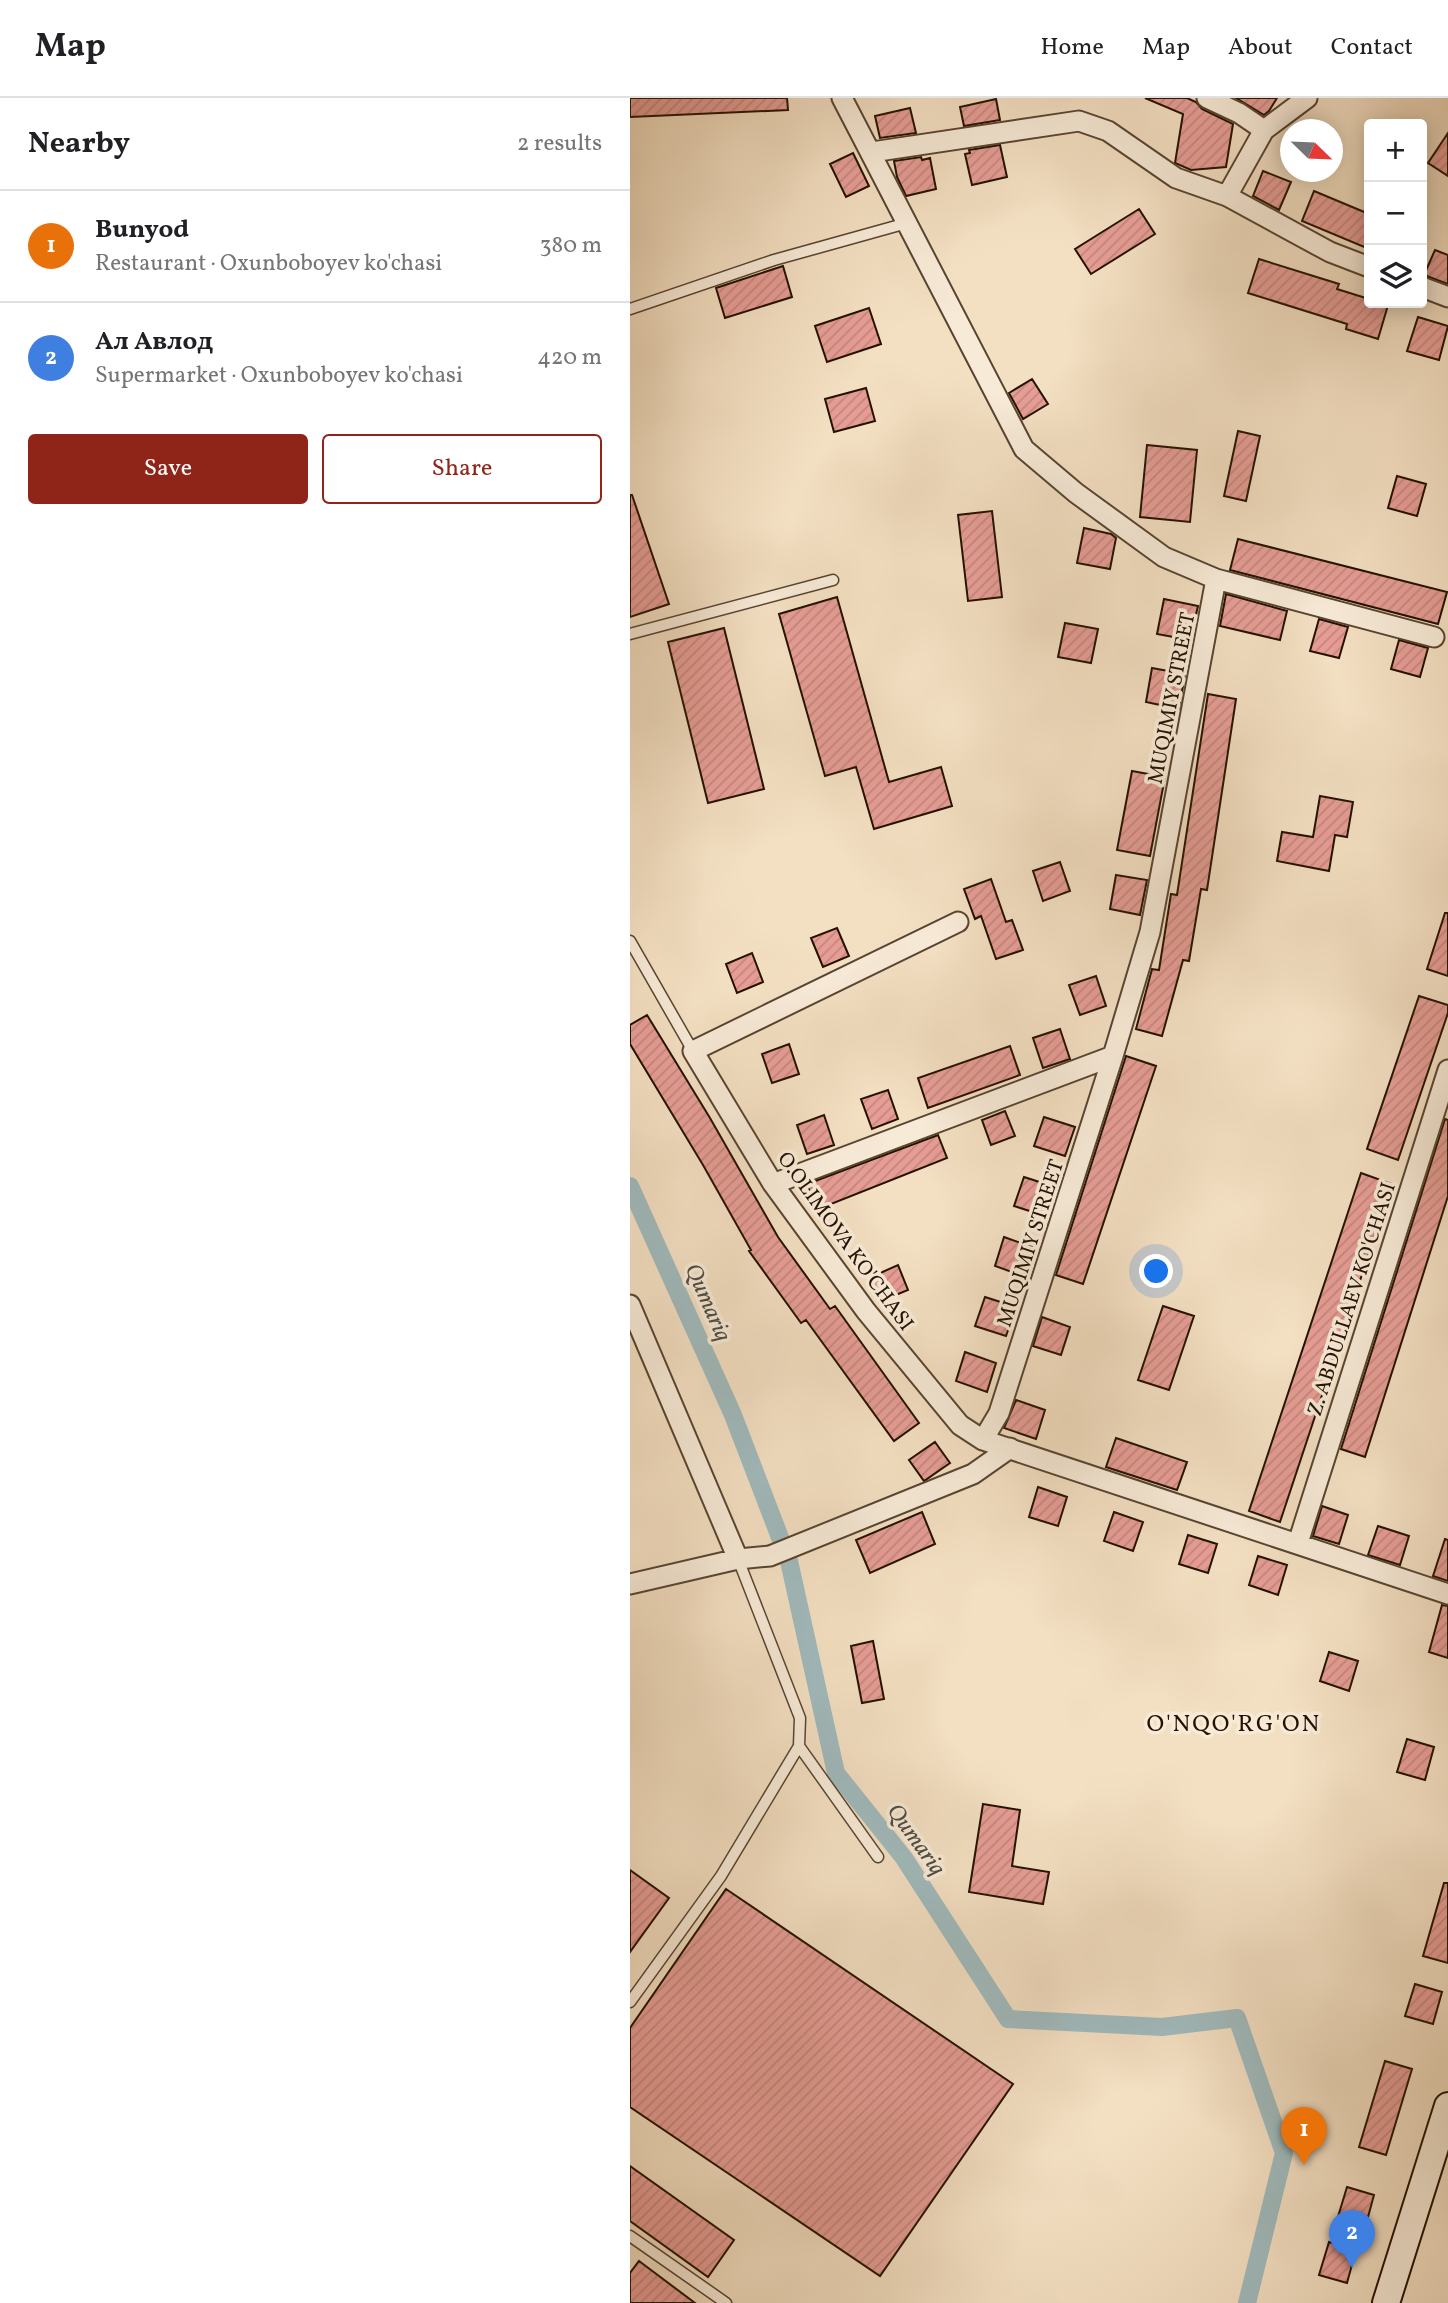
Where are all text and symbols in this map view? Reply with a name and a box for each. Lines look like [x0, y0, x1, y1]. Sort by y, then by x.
text: Map [35, 25, 106, 71]
text: Home [1040, 31, 1104, 65]
text: Map [1142, 31, 1190, 65]
text: About [1228, 31, 1293, 65]
text: Contact [1331, 31, 1413, 65]
north arrow [1280, 119, 1343, 182]
map controls [1364, 119, 1427, 308]
button: + [1364, 119, 1427, 182]
text: Nearby [28, 123, 130, 165]
text: 2 results [517, 128, 602, 160]
button: − [1364, 182, 1427, 245]
text: Bunyod [95, 212, 189, 248]
text: 1 [46, 230, 56, 262]
text: 380 m [540, 230, 602, 262]
button: layers [1364, 245, 1427, 308]
text: Restaurant · Oxunboboyev ko'chasi [95, 248, 442, 280]
text: Ал Авлод [95, 324, 213, 360]
text: 2 [45, 342, 57, 374]
text: 420 m [537, 342, 602, 374]
text: Supermarket · Oxunboboyev ko'chasi [95, 360, 463, 392]
button: Save [28, 434, 308, 504]
button: Share [322, 434, 602, 504]
street label: MUQIMIY STREET [1142, 610, 1203, 787]
street label: O.OLIMOVA KO'CHASI [770, 1146, 920, 1337]
street label: MUQIMIY STREET [991, 1156, 1072, 1331]
street label: Z. ABDULLAEV KO'CHASI [1301, 1179, 1404, 1420]
your location [1139, 1254, 1173, 1288]
water label: Qumariq [676, 1259, 738, 1347]
district label: O'NQO'RG'ON [1147, 1708, 1321, 1742]
water label: Qumariq [878, 1798, 952, 1883]
pin: 1 [1281, 2107, 1327, 2165]
pin: 2 [1329, 2210, 1375, 2268]

